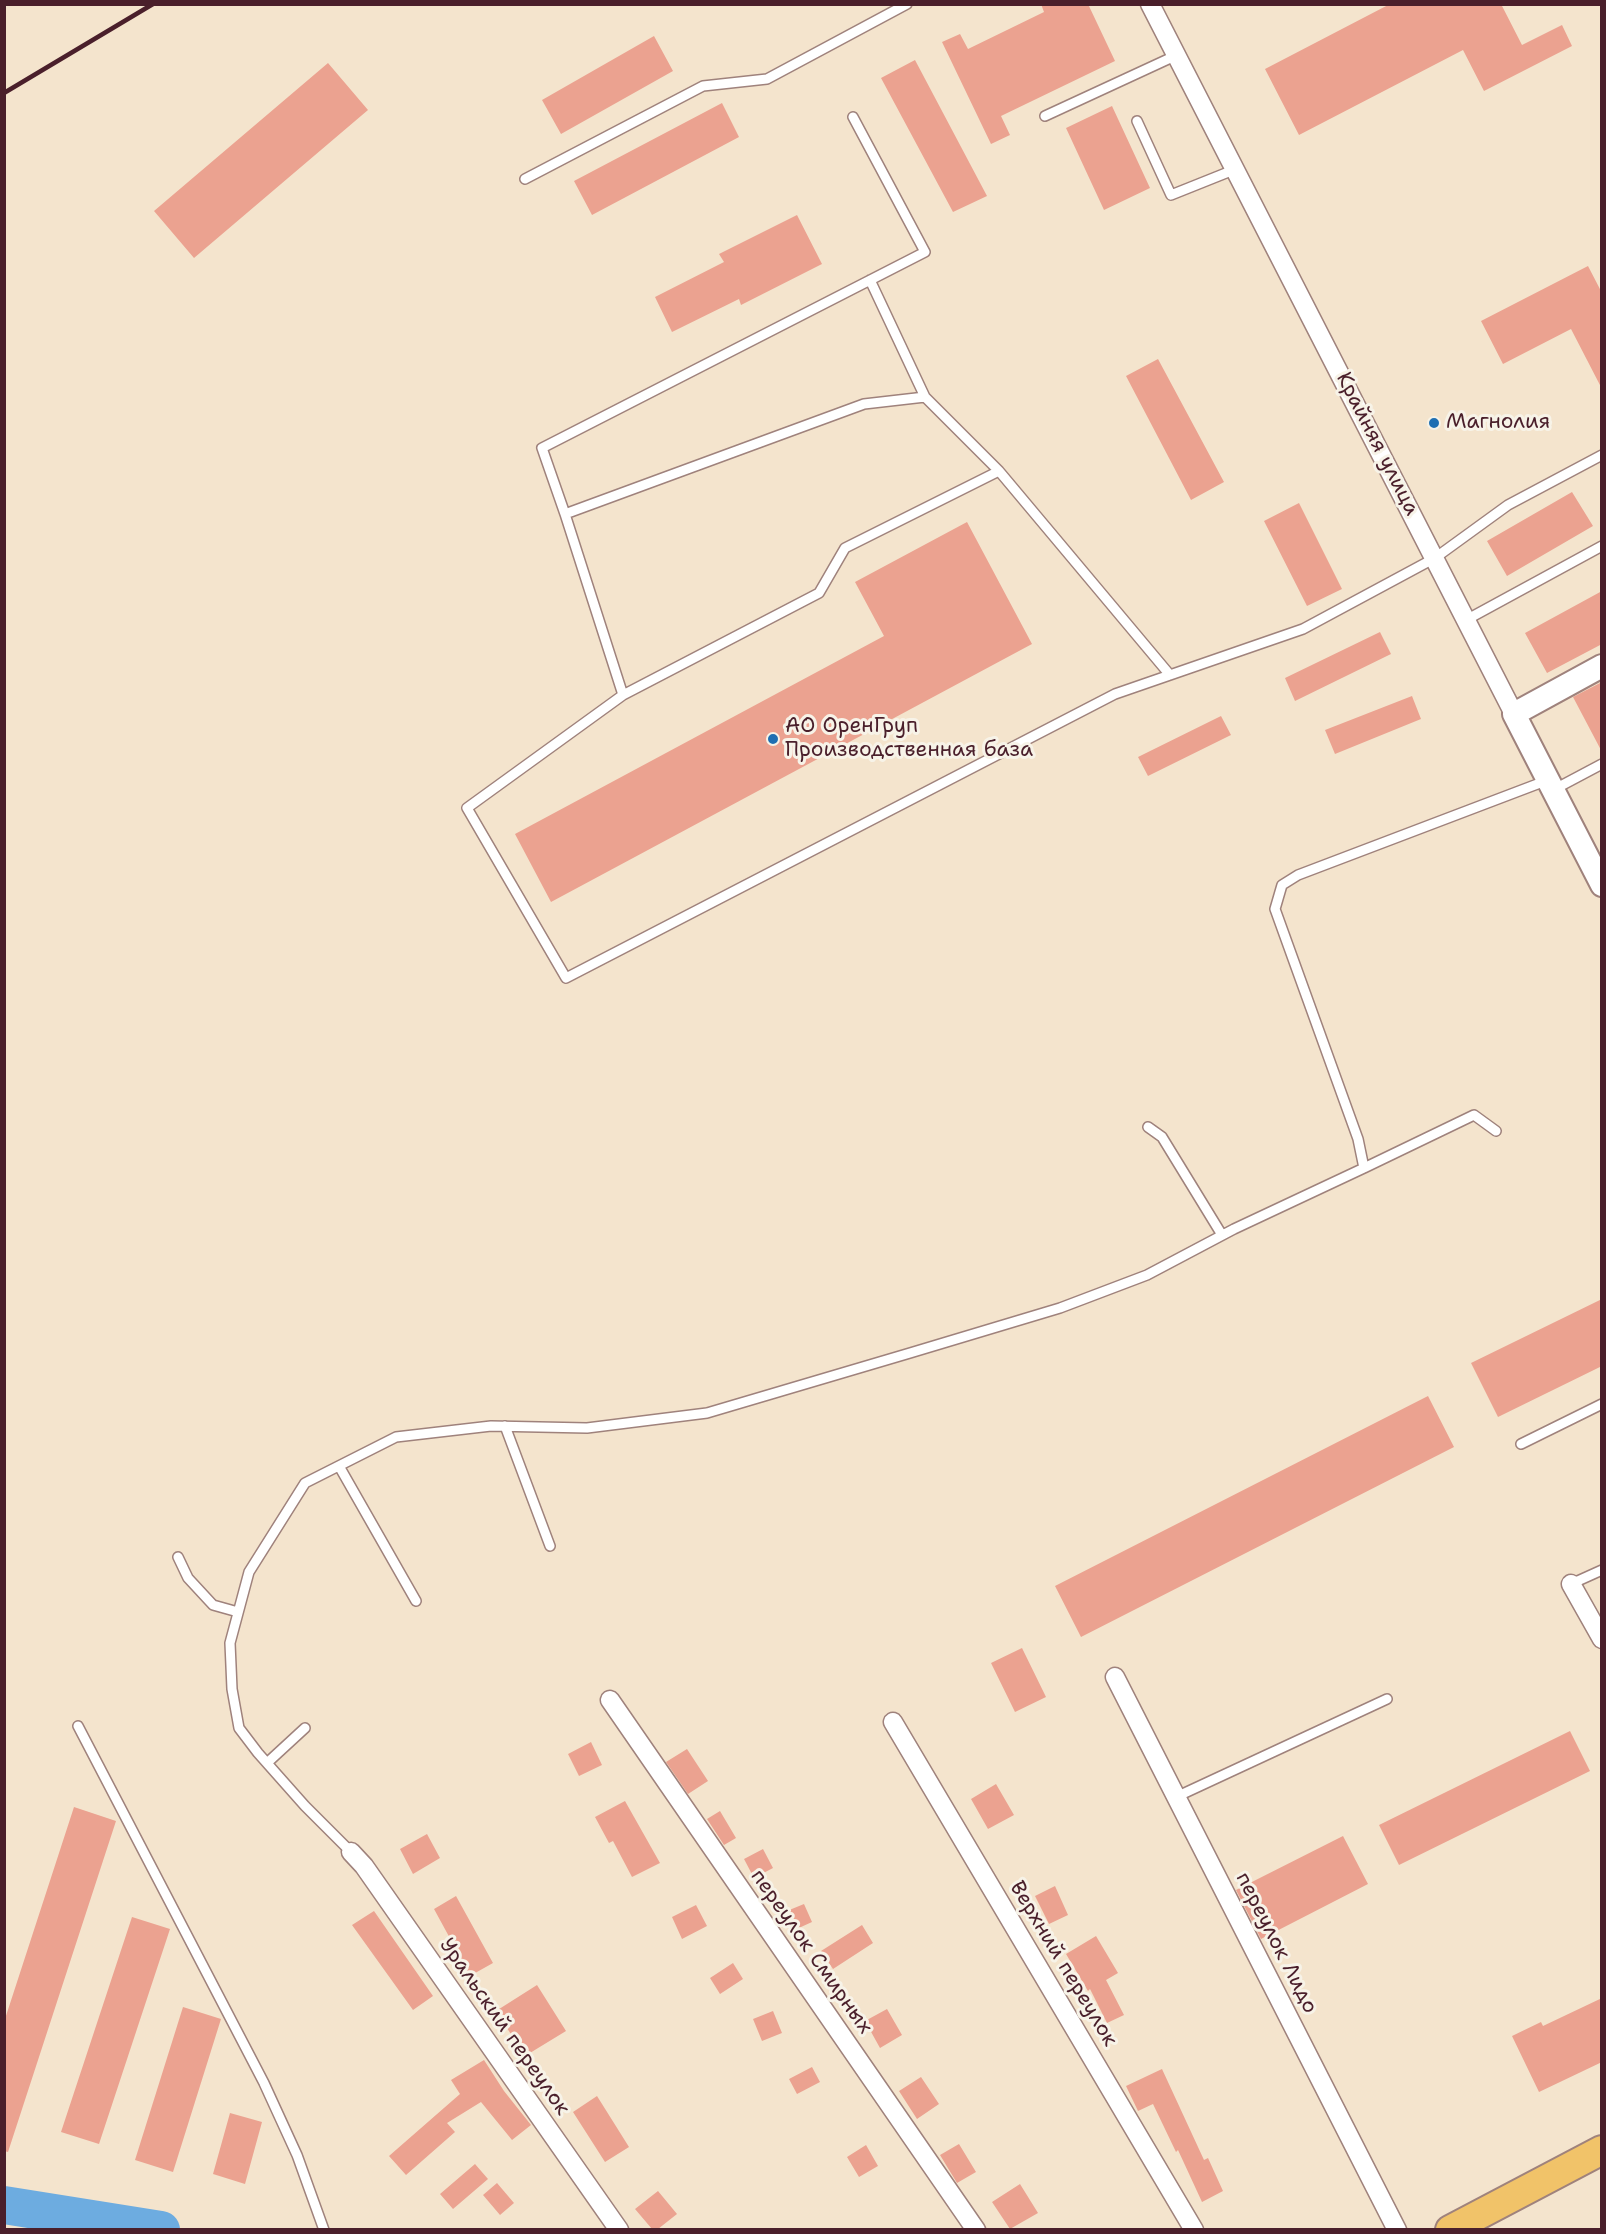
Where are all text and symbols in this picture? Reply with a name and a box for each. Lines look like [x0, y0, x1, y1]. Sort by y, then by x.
street label: Крайняя улица [1330, 368, 1424, 520]
place label: Магнолия [1446, 410, 1550, 436]
marker: Магнолия [1427, 416, 1441, 430]
place label: АО ОренГруп Производственная база [785, 714, 1033, 764]
marker: АО ОренГруп Производственная база [766, 732, 780, 746]
street label: переулок Смирных [745, 1865, 877, 2039]
street label: переулок Лидо [1230, 1868, 1322, 2018]
street label: Верхний переулок [1004, 1877, 1122, 2051]
street label: Уральский переулок [433, 1934, 575, 2120]

